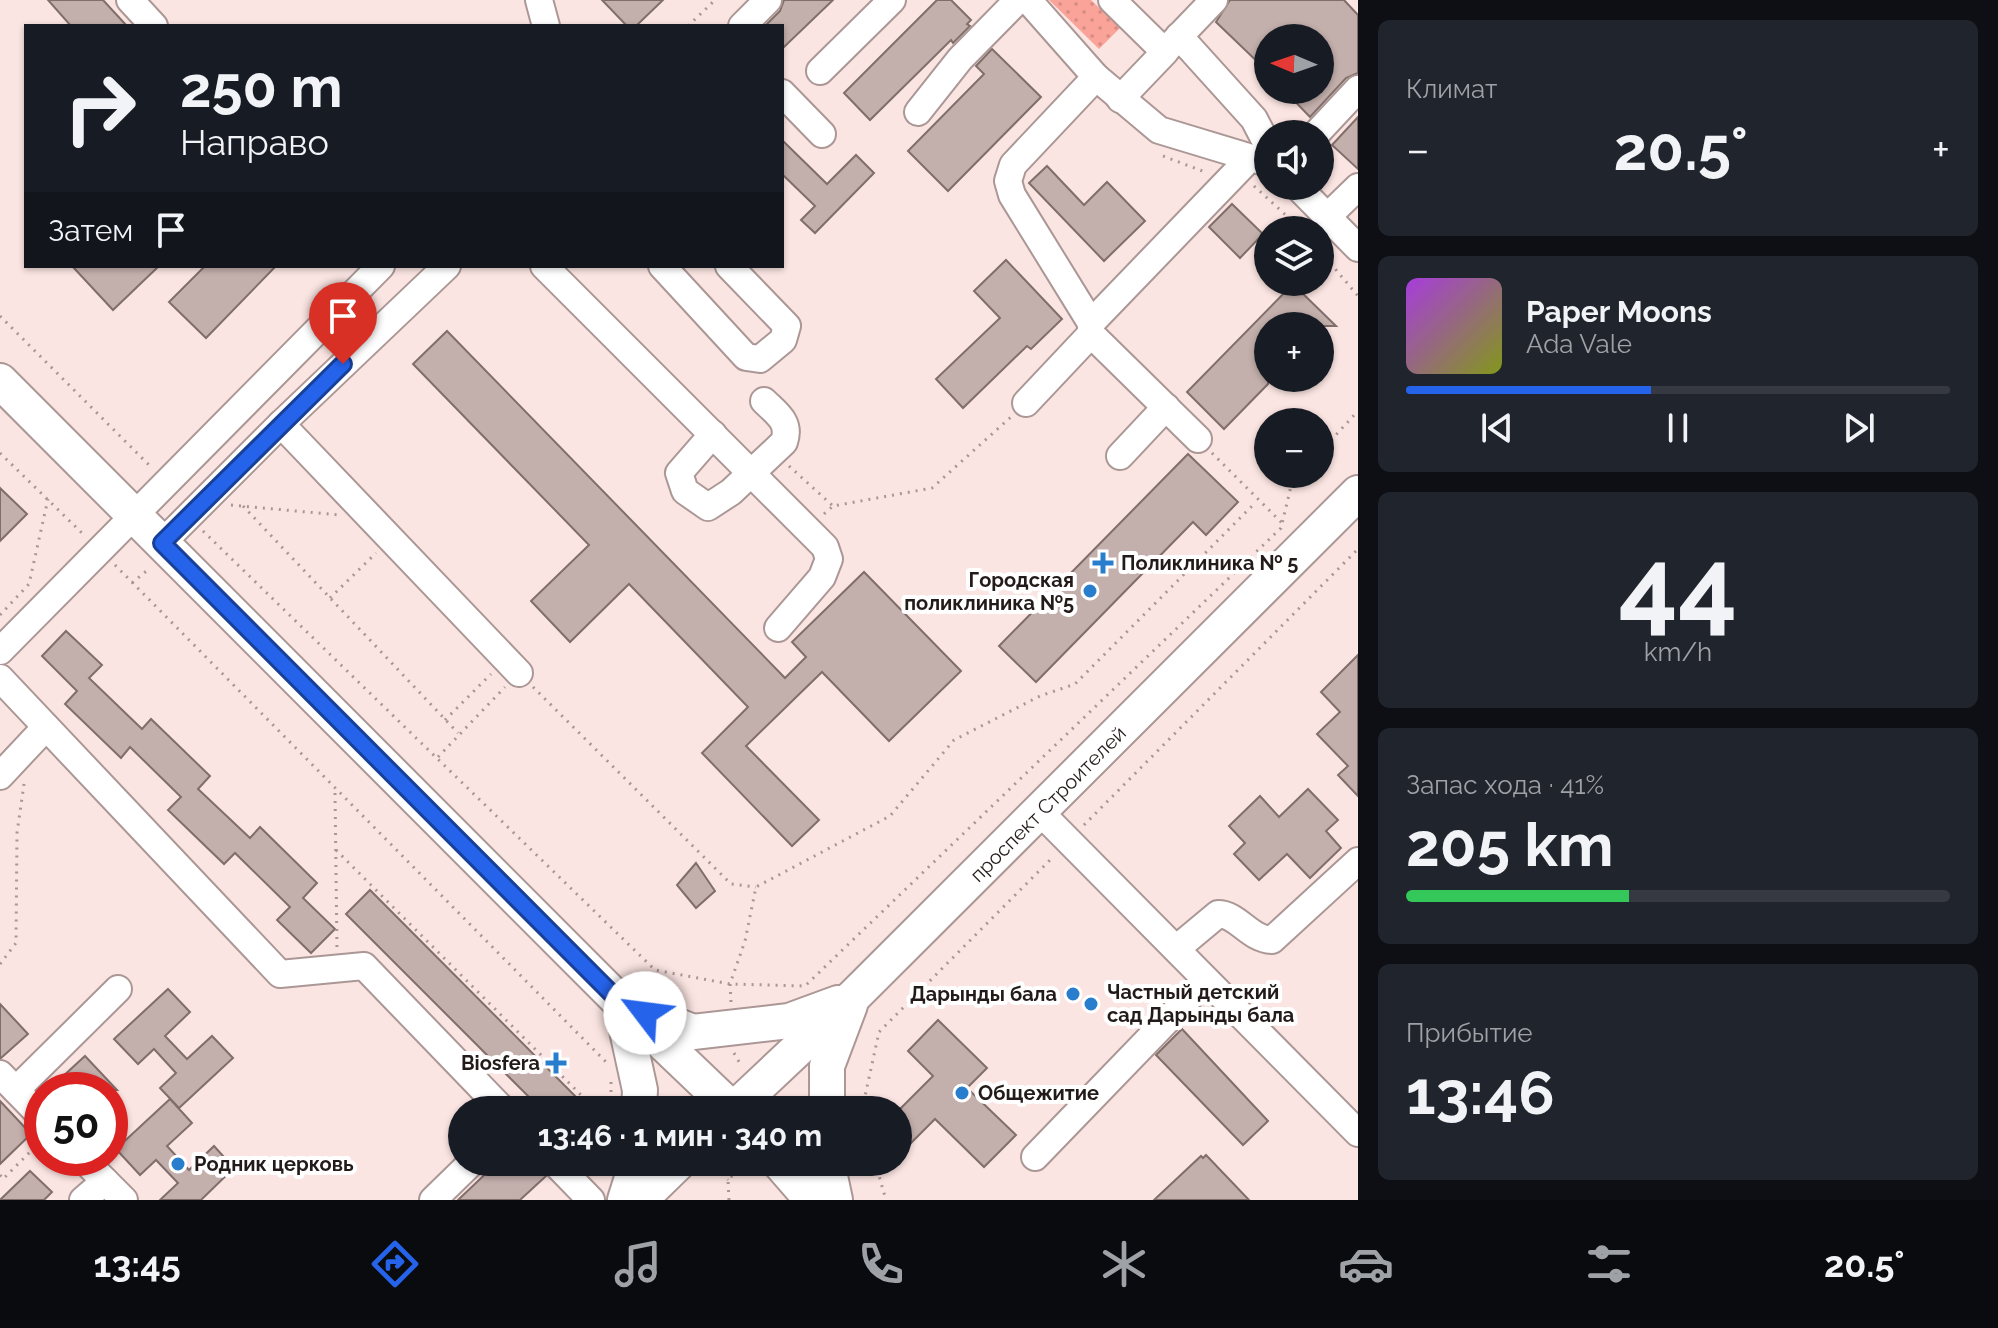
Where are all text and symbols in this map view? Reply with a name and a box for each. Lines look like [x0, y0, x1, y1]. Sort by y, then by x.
north arrow [1254, 24, 1334, 104]
map controls [1254, 24, 1334, 488]
text: 250 m [180, 54, 343, 120]
icon: right [48, 56, 152, 160]
text: Климат [1406, 74, 1497, 104]
text: 20.5° [1613, 114, 1748, 184]
button: sound [1254, 120, 1334, 200]
text: Направо [180, 121, 329, 163]
text: − [1406, 124, 1430, 175]
text: + [1932, 124, 1950, 175]
icon: arrive [149, 208, 193, 252]
text: Затем [48, 213, 133, 248]
button: layers [1254, 216, 1334, 296]
pin [309, 282, 377, 364]
icon: arrive [321, 294, 365, 338]
text: Paper Moons [1526, 294, 1712, 329]
button: + [1254, 312, 1334, 392]
text: Ada Vale [1526, 329, 1632, 359]
icon: previous [1475, 406, 1519, 450]
icon: pause [1656, 406, 1700, 450]
icon: next [1837, 406, 1881, 450]
button: − [1254, 408, 1334, 488]
text: 44 [1619, 524, 1737, 646]
place label: Поликлиника № 5 [1121, 551, 1298, 575]
marker: Поликлиника № 5 [1092, 552, 1114, 574]
place label: Городская поликлиника №5 [904, 568, 1074, 615]
marker: Городская поликлиника №5 [1081, 582, 1099, 600]
text: km/h [1644, 637, 1712, 667]
street label: проспект Строителей [965, 721, 1131, 887]
text: Запас хода · 41% [1406, 770, 1604, 800]
text: 205 km [1406, 810, 1614, 880]
position arrow [603, 971, 687, 1055]
place label: Частный детский сад Дарынды бала [1107, 980, 1294, 1027]
place label: Дарынды бала [910, 982, 1057, 1006]
marker: Дарынды бала [1064, 985, 1082, 1003]
marker: Частный детский сад Дарынды бала [1082, 995, 1100, 1013]
text: Прибытие [1406, 1018, 1533, 1048]
place label: Biosfera [461, 1051, 540, 1075]
marker: Biosfera [547, 1054, 565, 1072]
text: 13:46 [1406, 1058, 1555, 1128]
speed limit sign: 50 [24, 1072, 128, 1176]
place label: Общежитие [978, 1081, 1099, 1105]
marker: Общежитие [953, 1084, 971, 1102]
text: 13:46 · 1 мин · 340 m [538, 1118, 822, 1153]
place label: Родник церковь [194, 1152, 354, 1176]
marker: Родник церковь [169, 1155, 187, 1173]
icon: directions [367, 1236, 423, 1292]
icon: music [610, 1236, 666, 1292]
icon: phone [853, 1236, 909, 1292]
icon: climate [1096, 1236, 1152, 1292]
icon: car [1338, 1236, 1394, 1292]
icon: filters [1581, 1236, 1637, 1292]
text: 13:45 [93, 1243, 181, 1285]
text: 20.5° [1824, 1243, 1905, 1285]

